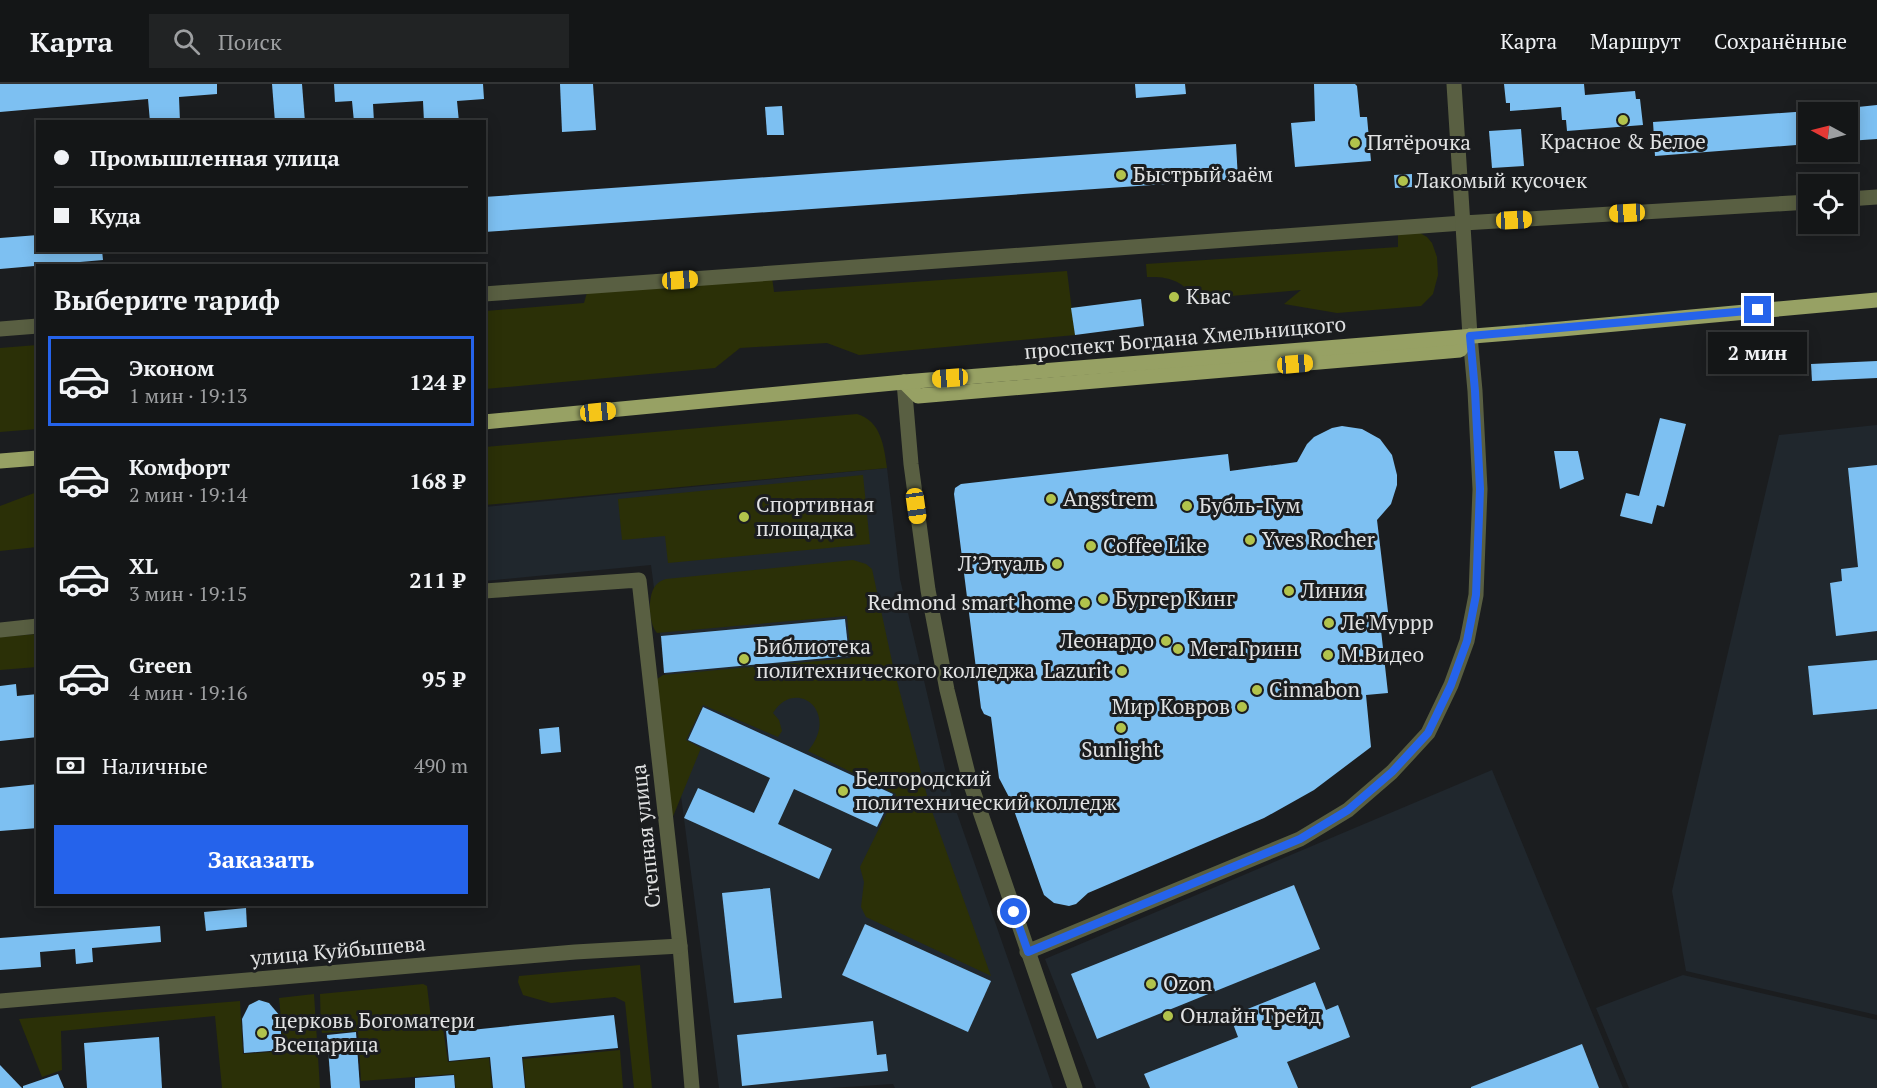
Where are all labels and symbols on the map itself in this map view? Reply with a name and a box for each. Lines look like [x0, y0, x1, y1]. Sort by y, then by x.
north arrow [1798, 102, 1858, 162]
marker: Красное & Белое [1616, 113, 1630, 127]
place label: Красное & Белое [1540, 127, 1706, 155]
place label: Пятёрочка [1367, 128, 1471, 156]
marker: Пятёрочка [1348, 136, 1362, 150]
place label: Быстрый заём [1133, 160, 1273, 188]
place label: Лакомый кусочек [1414, 166, 1588, 194]
marker: Быстрый заём [1114, 168, 1128, 182]
marker: Лакомый кусочек [1396, 174, 1410, 188]
car [1609, 203, 1645, 223]
car [1496, 210, 1532, 230]
car [661, 270, 699, 290]
place label: Квас [1186, 282, 1231, 310]
marker: Квас [1167, 290, 1181, 304]
route end [1744, 296, 1771, 323]
street label: проспект Богдана Хмельницкого [1023, 309, 1347, 365]
callout: 2 мин [1708, 331, 1808, 373]
car [1276, 353, 1314, 375]
car [931, 368, 969, 388]
car [579, 401, 617, 423]
place label: Angstrem [1063, 484, 1155, 512]
car [905, 487, 927, 525]
place label: Спортивная площадка [756, 490, 874, 542]
place label: Бубль-Гум [1199, 491, 1301, 519]
marker: Angstrem [1044, 492, 1058, 506]
marker: Бубль-Гум [1180, 499, 1194, 513]
marker: Спортивная площадка [737, 510, 751, 524]
place label: Yves Rocher [1262, 525, 1375, 553]
place label: Coffee Like [1103, 531, 1207, 559]
marker: Yves Rocher [1243, 533, 1257, 547]
marker: Coffee Like [1084, 539, 1098, 553]
place label: Л’Этуаль [957, 549, 1045, 577]
marker: Л’Этуаль [1050, 557, 1064, 571]
place label: Линия [1300, 576, 1364, 604]
place label: Бургер Кинг [1115, 584, 1235, 612]
marker: Линия [1282, 584, 1296, 598]
place label: Redmond smart home [867, 588, 1073, 616]
marker: Бургер Кинг [1096, 592, 1110, 606]
marker: Redmond smart home [1078, 596, 1092, 610]
place label: Ле'Муррр [1340, 608, 1434, 636]
marker: Ле'Муррр [1322, 616, 1336, 630]
place label: Леонардо [1059, 626, 1154, 654]
place label: Библиотека политехнического колледжа [756, 632, 1035, 684]
marker: Леонардо [1159, 634, 1173, 648]
place label: МегаГринн [1190, 634, 1299, 662]
place label: М.Видео [1340, 640, 1424, 668]
marker: МегаГринн [1171, 642, 1185, 656]
marker: М.Видео [1321, 648, 1335, 662]
marker: Библиотека политехнического колледжа [737, 652, 751, 666]
place label: Lazurit [1043, 656, 1110, 684]
marker: Lazurit [1115, 664, 1129, 678]
place label: Cinnabon [1269, 675, 1360, 703]
marker: Cinnabon [1250, 683, 1264, 697]
place label: Мир Ковров [1112, 692, 1230, 720]
marker: Мир Ковров [1235, 700, 1249, 714]
marker: Sunlight [1114, 721, 1128, 735]
place label: Sunlight [1081, 735, 1161, 763]
street label: Степная улица [624, 763, 666, 909]
place label: Белгородский политехнический колледж [855, 764, 1118, 816]
marker: Белгородский политехнический колледж [836, 784, 850, 798]
route start [1000, 898, 1027, 925]
street label: улица Куйбышева [248, 928, 427, 972]
place label: Ozon [1163, 969, 1213, 997]
marker: Ozon [1144, 977, 1158, 991]
place label: Онлайн Трейд [1180, 1001, 1321, 1029]
place label: церковь Богоматери Всецарица [274, 1006, 475, 1058]
marker: Онлайн Трейд [1161, 1009, 1175, 1023]
marker: церковь Богоматери Всецарица [255, 1026, 269, 1040]

